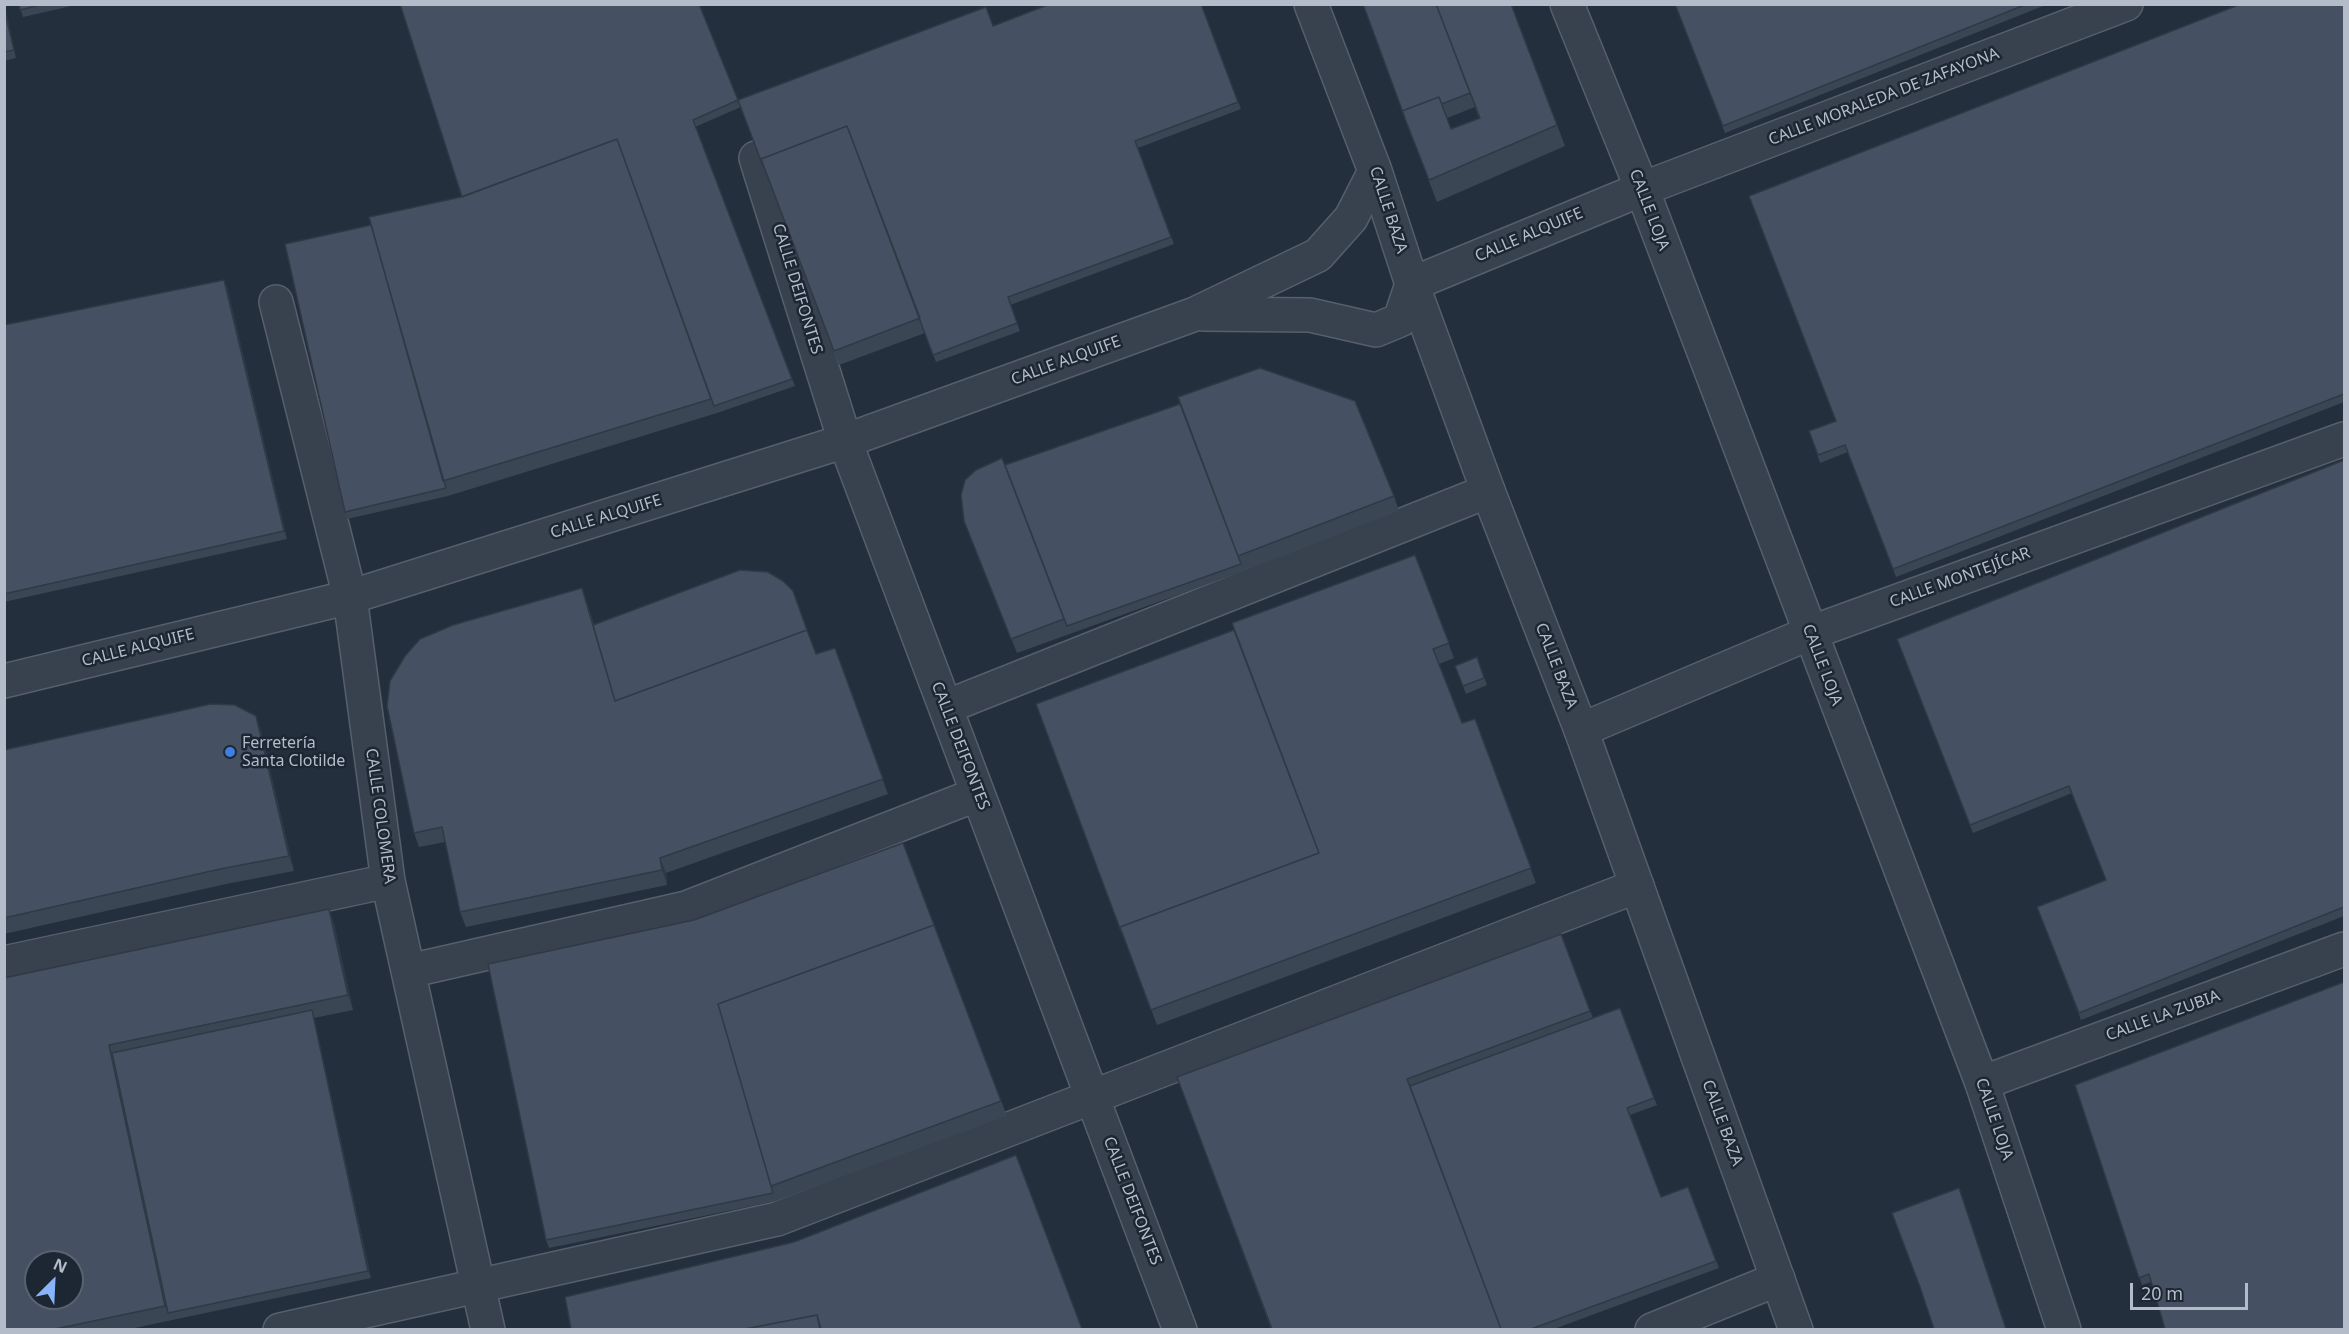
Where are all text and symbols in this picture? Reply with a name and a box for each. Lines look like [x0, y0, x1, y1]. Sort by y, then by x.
street label: CALLE MORALEDA DE ZAFAYONA [1766, 44, 2002, 150]
street label: CALLE BAZA [1365, 164, 1411, 256]
street label: CALLE LOJA [1625, 167, 1673, 253]
street label: CALLE ALQUIFE [1472, 204, 1586, 266]
street label: CALLE DEIFONTES [768, 221, 826, 357]
street label: CALLE ALQUIFE [1009, 332, 1123, 390]
street label: CALLE ALQUIFE [548, 491, 664, 543]
street label: CALLE MONTEJÍCAR [1887, 544, 2033, 612]
street label: CALLE BAZA [1531, 620, 1581, 712]
street label: CALLE LOJA [1798, 622, 1846, 708]
street label: CALLE ALQUIFE [80, 625, 196, 671]
street label: CALLE DEIFONTES [927, 679, 993, 813]
place label: Ferretería Santa Clotilde [242, 733, 345, 771]
marker: Ferretería Santa Clotilde [223, 745, 237, 759]
street label: CALLE COLOMERA [361, 747, 399, 885]
street label: CALLE LA ZUBIA [2103, 986, 2223, 1046]
street label: CALLE LOJA [1971, 1076, 2017, 1162]
street label: CALLE BAZA [1698, 1077, 1746, 1169]
street label: CALLE DEIFONTES [1099, 1134, 1165, 1268]
north arrow [24, 1250, 84, 1310]
text: N [50, 1253, 71, 1278]
scale bar [2133, 1271, 2252, 1309]
text: 20 m [2141, 1281, 2183, 1305]

